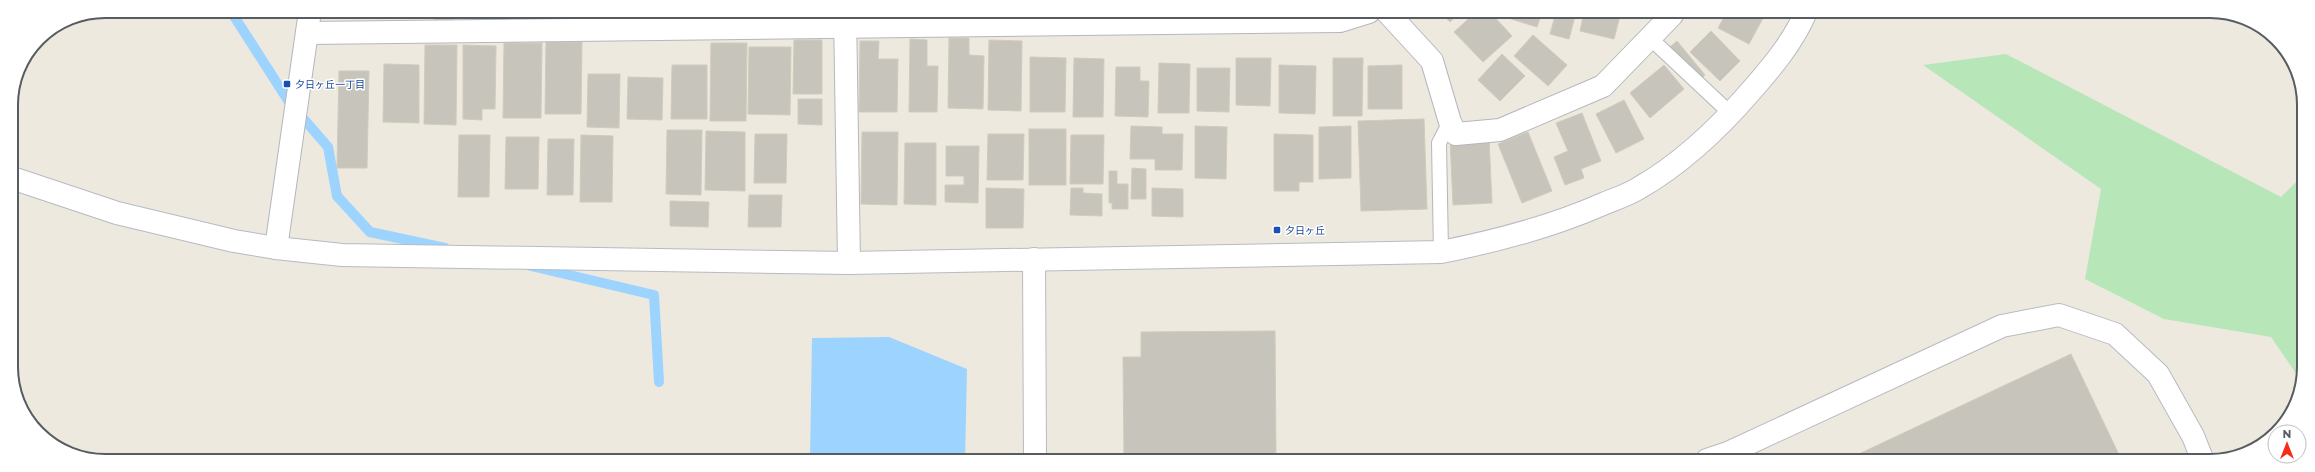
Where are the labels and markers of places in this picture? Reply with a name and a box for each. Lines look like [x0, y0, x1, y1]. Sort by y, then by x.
place label: 夕日ヶ丘一丁目 [295, 78, 365, 91]
marker: 夕日ヶ丘一丁目 [282, 79, 292, 89]
place label: 夕日ヶ丘 [1285, 224, 1325, 237]
marker: 夕日ヶ丘 [1272, 225, 1282, 235]

